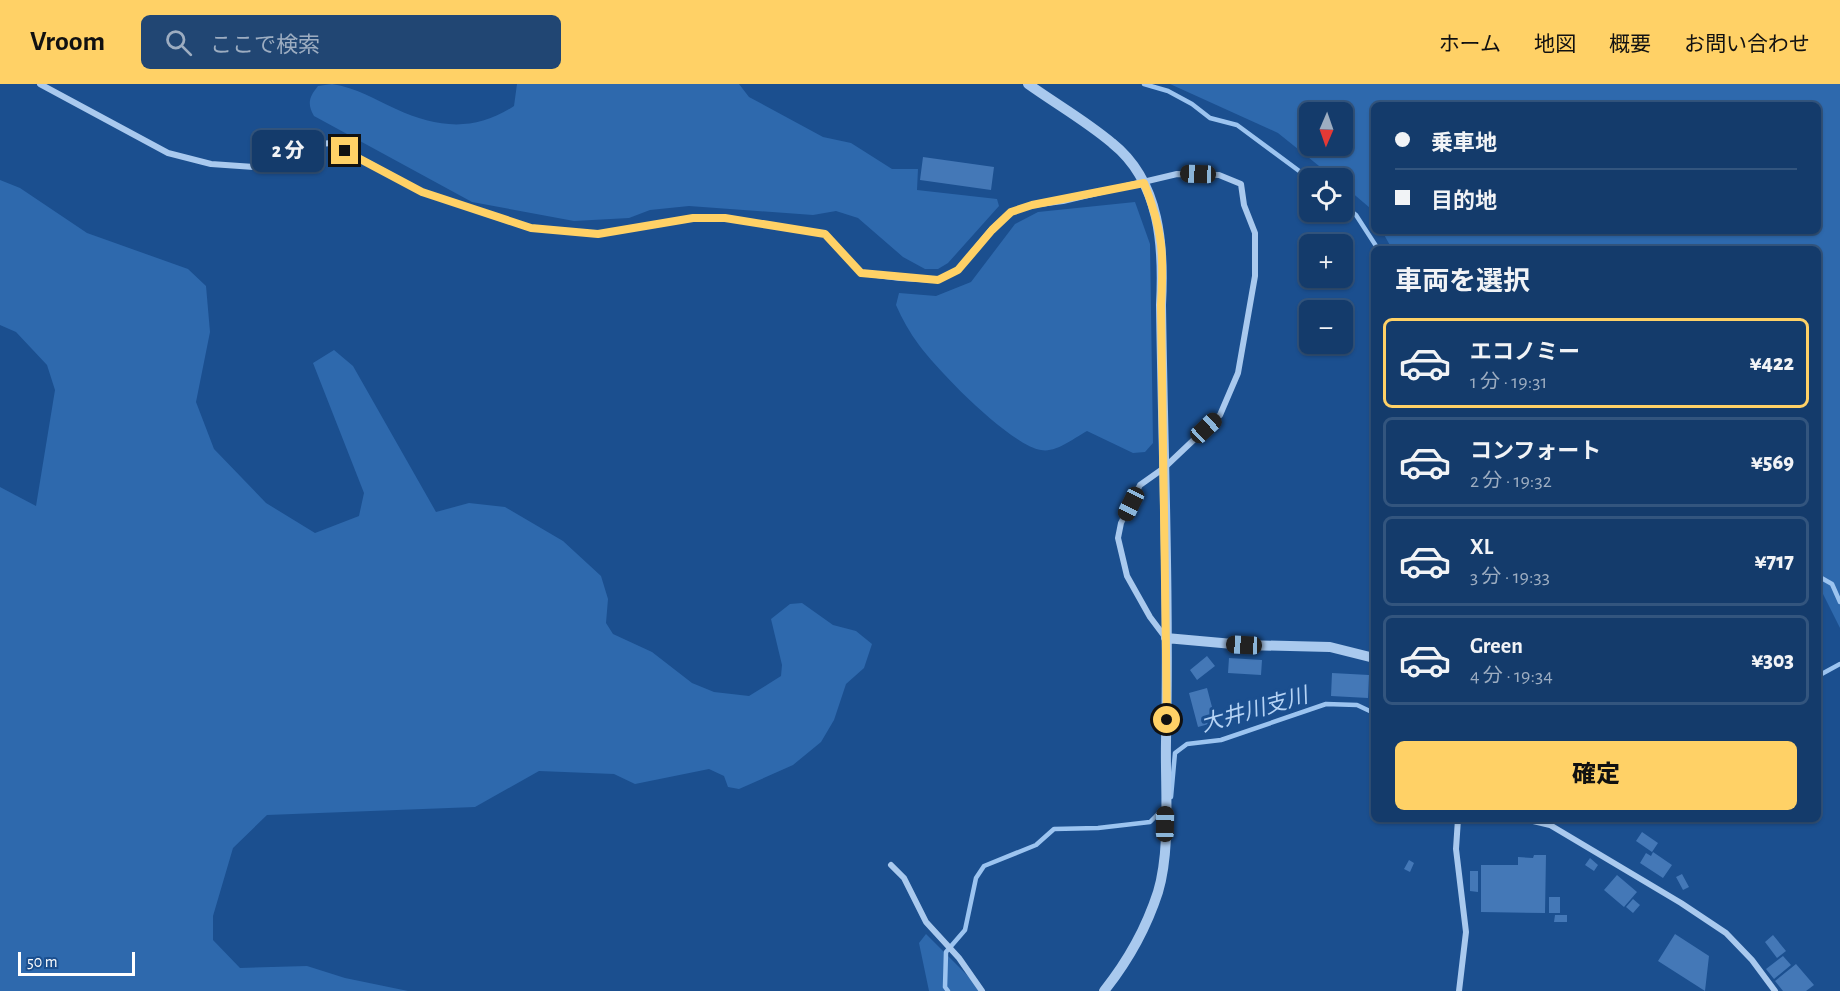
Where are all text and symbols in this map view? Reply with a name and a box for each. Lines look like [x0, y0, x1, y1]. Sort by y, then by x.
search box [141, 15, 561, 69]
icon: search [162, 26, 195, 59]
text: Vroom [30, 28, 105, 56]
text: ここで検索 [210, 34, 320, 56]
text: ホーム [1439, 34, 1501, 55]
text: 地図 [1534, 34, 1576, 55]
text: 概要 [1609, 34, 1651, 55]
text: お問い合わせ [1684, 34, 1810, 55]
north arrow [1299, 102, 1353, 156]
map controls [1299, 102, 1353, 354]
callout: 2 分 [252, 130, 324, 172]
text: 乗車地 [1431, 132, 1497, 154]
route end [331, 137, 358, 164]
text: 2 分 [272, 141, 304, 161]
car [1180, 164, 1216, 184]
button: locate [1299, 168, 1353, 222]
text: 目的地 [1431, 190, 1497, 212]
button: + [1299, 234, 1353, 288]
text: 車両を選択 [1395, 268, 1530, 295]
button: − [1299, 300, 1353, 354]
icon: car [1398, 336, 1452, 390]
text: エコノミー [1470, 341, 1580, 363]
text: ¥422 [1750, 352, 1794, 374]
text: 1 分 · 19:31 [1470, 372, 1547, 392]
car [1187, 409, 1225, 447]
icon: car [1398, 435, 1452, 489]
text: コンフォート [1470, 440, 1601, 462]
text: ¥569 [1751, 451, 1794, 473]
text: 2 分 · 19:32 [1470, 471, 1552, 491]
car [1115, 484, 1147, 524]
icon: car [1398, 534, 1452, 588]
text: XL [1470, 536, 1493, 558]
text: ¥717 [1754, 550, 1794, 572]
text: 3 分 · 19:33 [1470, 567, 1550, 587]
icon: car [1398, 633, 1452, 687]
car [1226, 635, 1262, 655]
text: Green [1470, 635, 1523, 657]
text: ¥303 [1751, 649, 1794, 671]
text: 4 分 · 19:34 [1470, 666, 1553, 686]
water label: 大井川支川 [1198, 683, 1312, 736]
route start [1153, 706, 1180, 733]
button: 確定 [1395, 741, 1797, 810]
car [1156, 806, 1174, 842]
scale bar [18, 949, 135, 976]
text: 50 m [27, 954, 58, 970]

